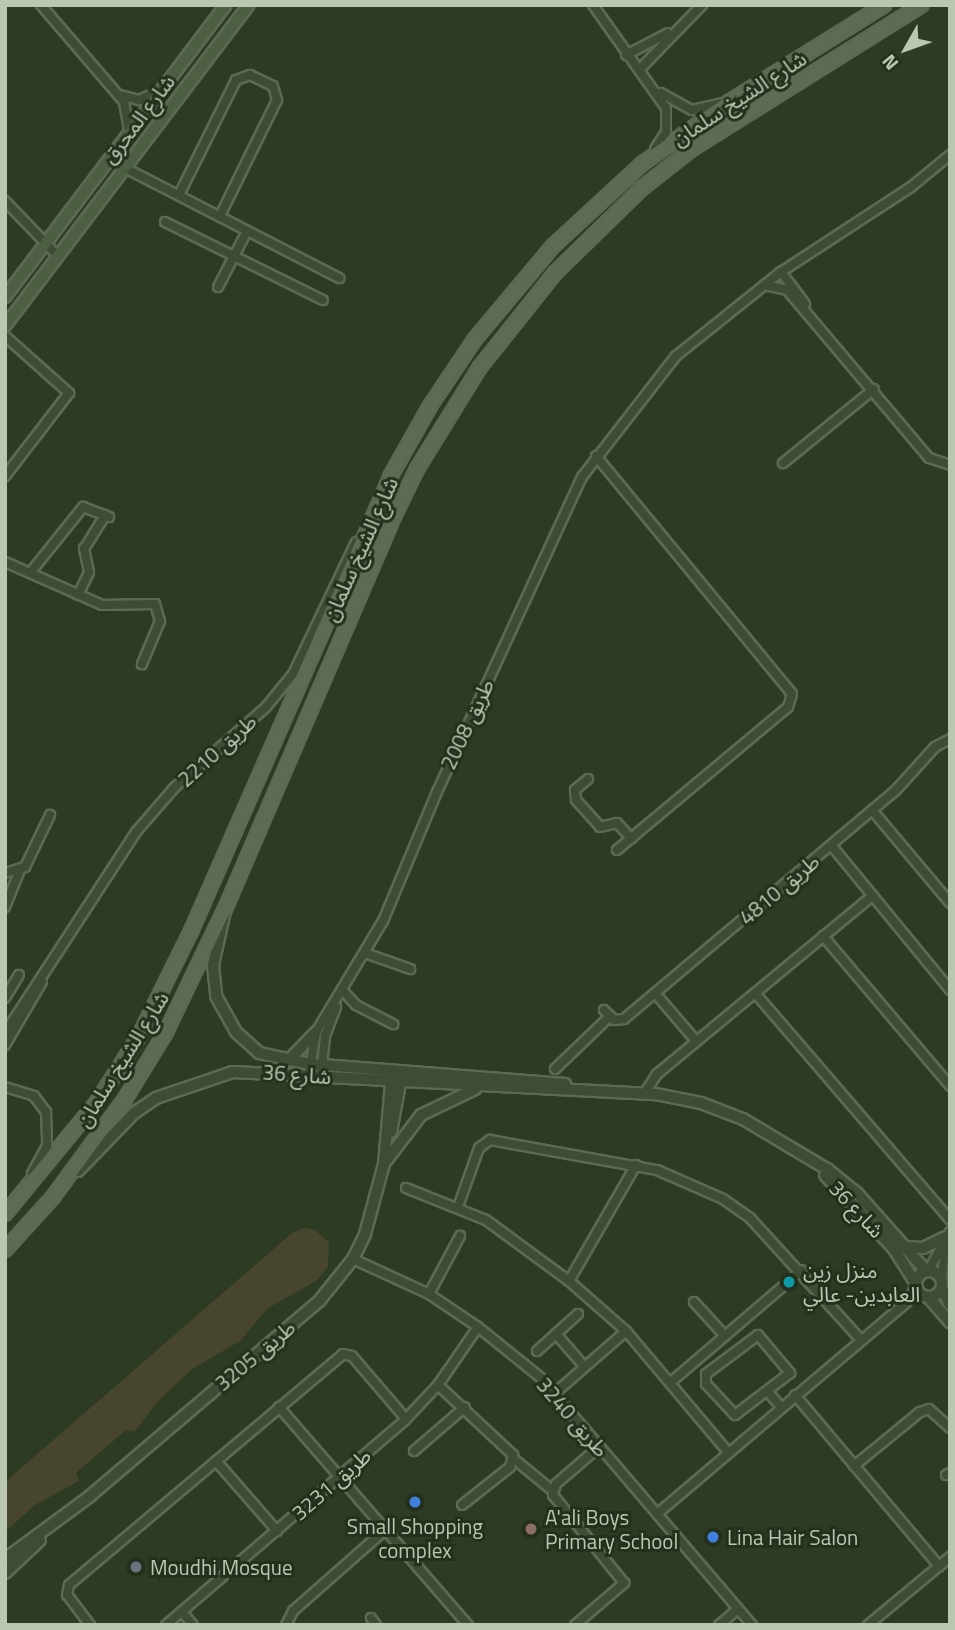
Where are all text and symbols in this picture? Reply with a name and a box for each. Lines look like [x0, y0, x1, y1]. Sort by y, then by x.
north arrow [871, 14, 941, 84]
street label: شارع الشيخ سلمان [667, 45, 811, 151]
text: N [874, 48, 905, 77]
street label: شارع المحرق [96, 69, 180, 169]
street label: شارع الشيخ سلمان [317, 473, 403, 625]
street label: طريق 2008 [435, 675, 499, 773]
street label: طريق 2210 [173, 708, 261, 792]
street label: طريق 4810 [734, 848, 824, 930]
street label: شارع الشيخ سلمان [70, 986, 174, 1132]
street label: شارع 36 [262, 1059, 332, 1089]
street label: شارع 36 [824, 1175, 890, 1243]
place label: منزل زين العابدين- عالي [803, 1257, 920, 1307]
marker: منزل زين العابدين- عالي [781, 1274, 797, 1290]
street label: طريق 3205 [210, 1314, 300, 1396]
street label: طريق 3240 [532, 1372, 614, 1462]
street label: طريق 3231 [286, 1443, 376, 1525]
marker: Small Shopping complex [407, 1494, 423, 1510]
place label: A'ali Boys Primary School [545, 1504, 678, 1554]
place label: Small Shopping complex [347, 1513, 483, 1563]
marker: A'ali Boys Primary School [523, 1521, 539, 1537]
place label: Lina Hair Salon [727, 1524, 858, 1550]
marker: Lina Hair Salon [705, 1529, 721, 1545]
place label: Moudhi Mosque [150, 1554, 293, 1580]
marker: Moudhi Mosque [128, 1559, 144, 1575]

